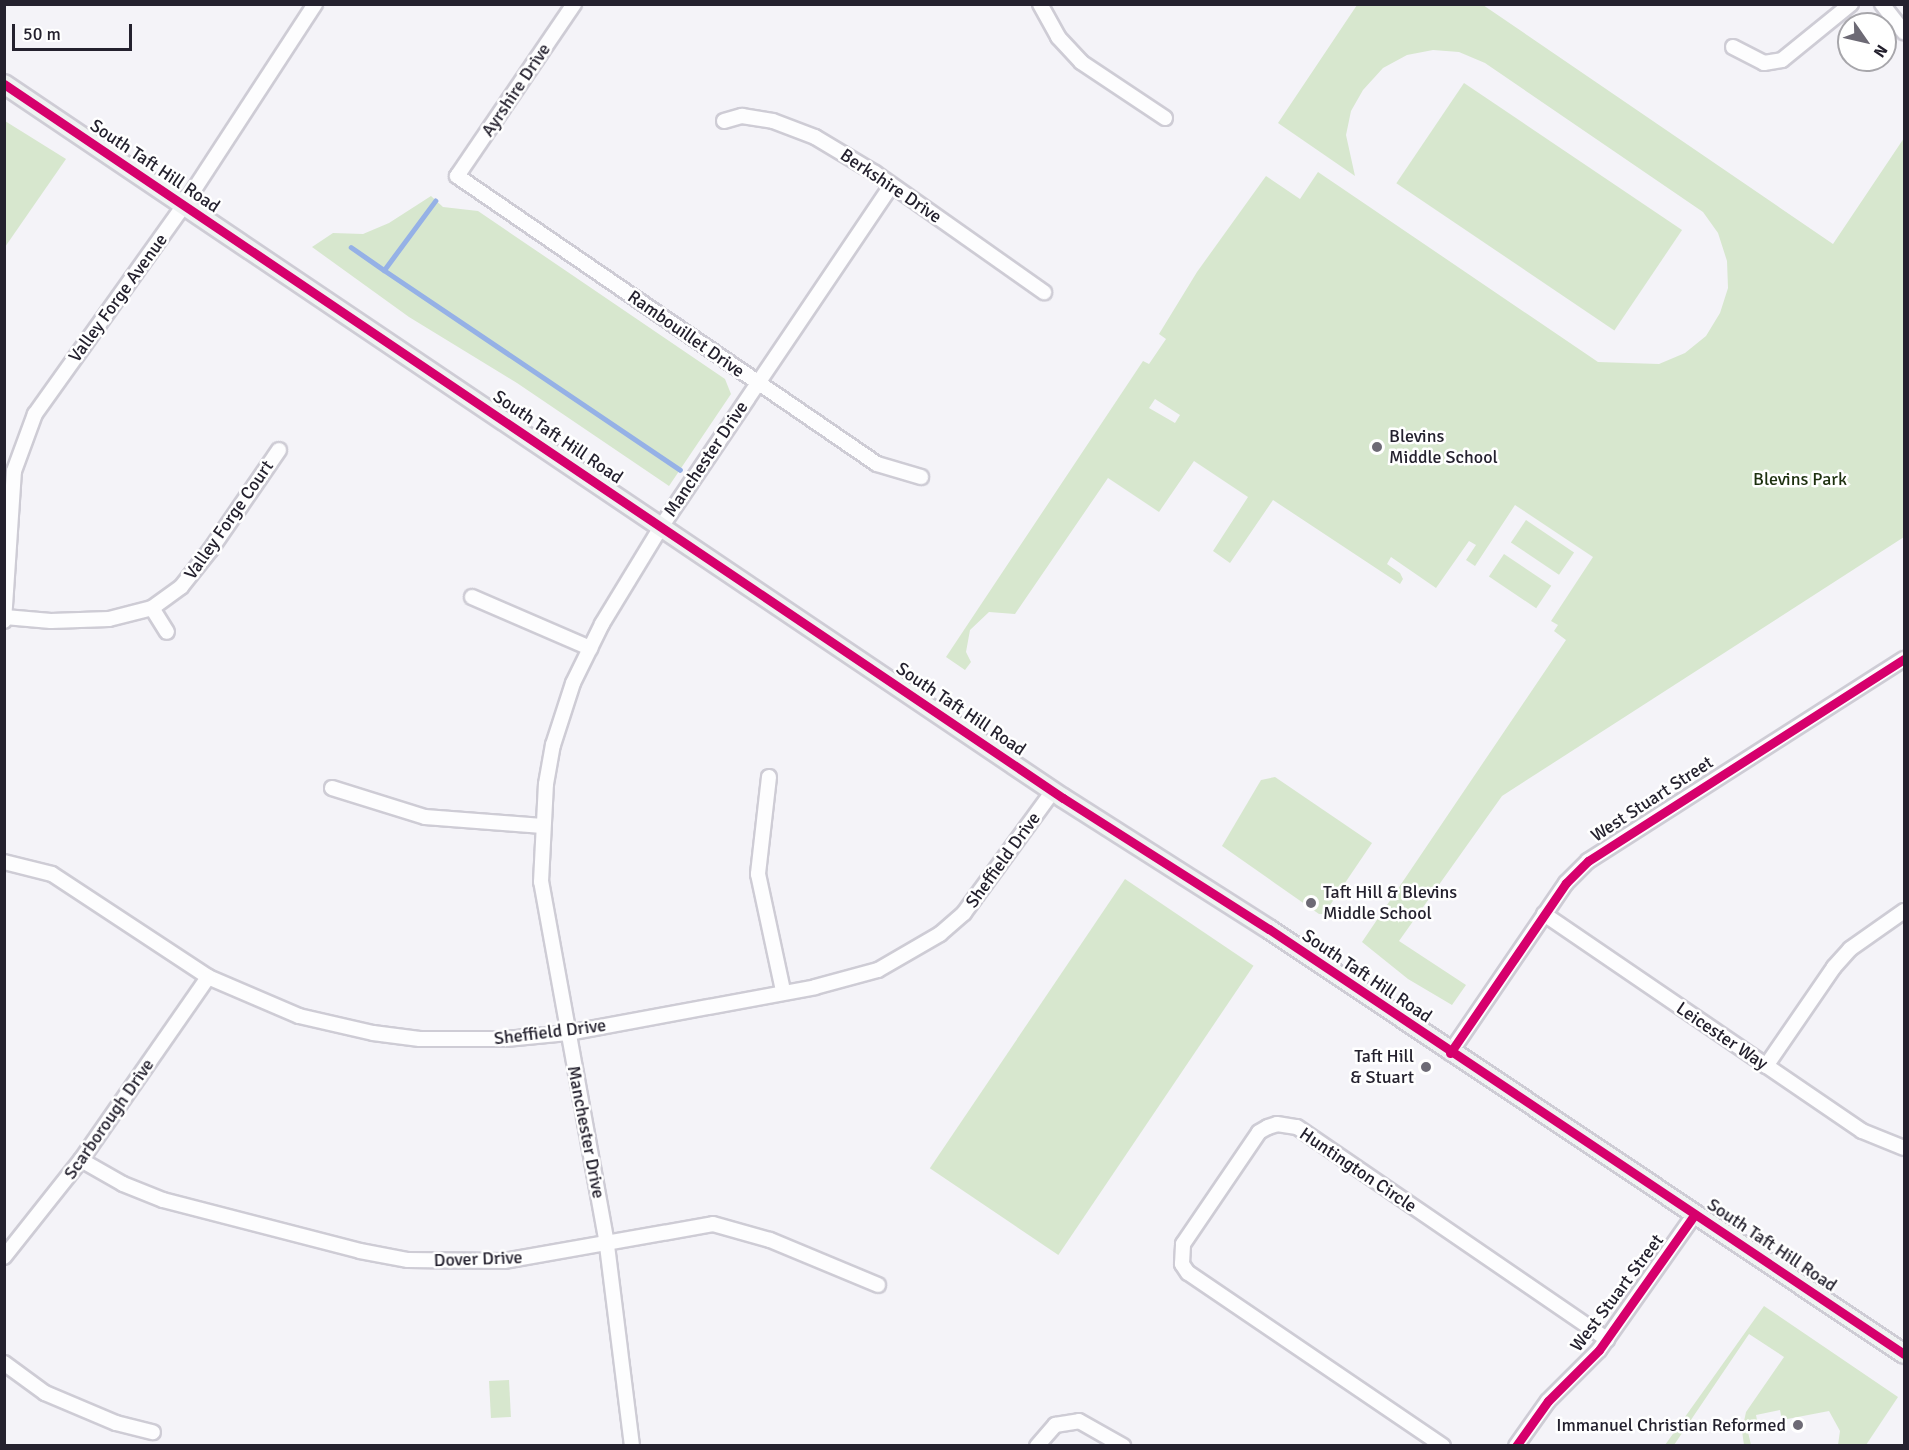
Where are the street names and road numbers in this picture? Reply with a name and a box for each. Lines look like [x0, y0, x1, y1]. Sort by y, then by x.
street label: Ayrshire Drive [477, 39, 555, 141]
street label: South Taft Hill Road [86, 115, 224, 217]
street label: Berkshire Drive [836, 144, 946, 228]
street label: Valley Forge Avenue [64, 230, 172, 366]
street label: Rambouillet Drive [624, 286, 748, 382]
street label: South Taft Hill Road [489, 386, 627, 488]
street label: Manchester Drive [659, 397, 753, 521]
street label: Valley Forge Court [180, 456, 278, 584]
street label: South Taft Hill Road [892, 658, 1030, 760]
street label: West Stuart Street [1587, 752, 1717, 846]
street label: Sheffield Drive [961, 808, 1045, 912]
street label: South Taft Hill Road [1298, 925, 1436, 1027]
street label: Leicester Way [1672, 997, 1772, 1075]
street label: Sheffield Drive [493, 1014, 607, 1050]
street label: Scarborough Drive [59, 1055, 159, 1183]
street label: Manchester Drive [563, 1064, 609, 1200]
street label: Huntington Circle [1295, 1123, 1421, 1217]
street label: South Taft Hill Road [1703, 1194, 1841, 1296]
street label: West Stuart Street [1566, 1230, 1668, 1356]
street label: Dover Drive [433, 1247, 523, 1271]

